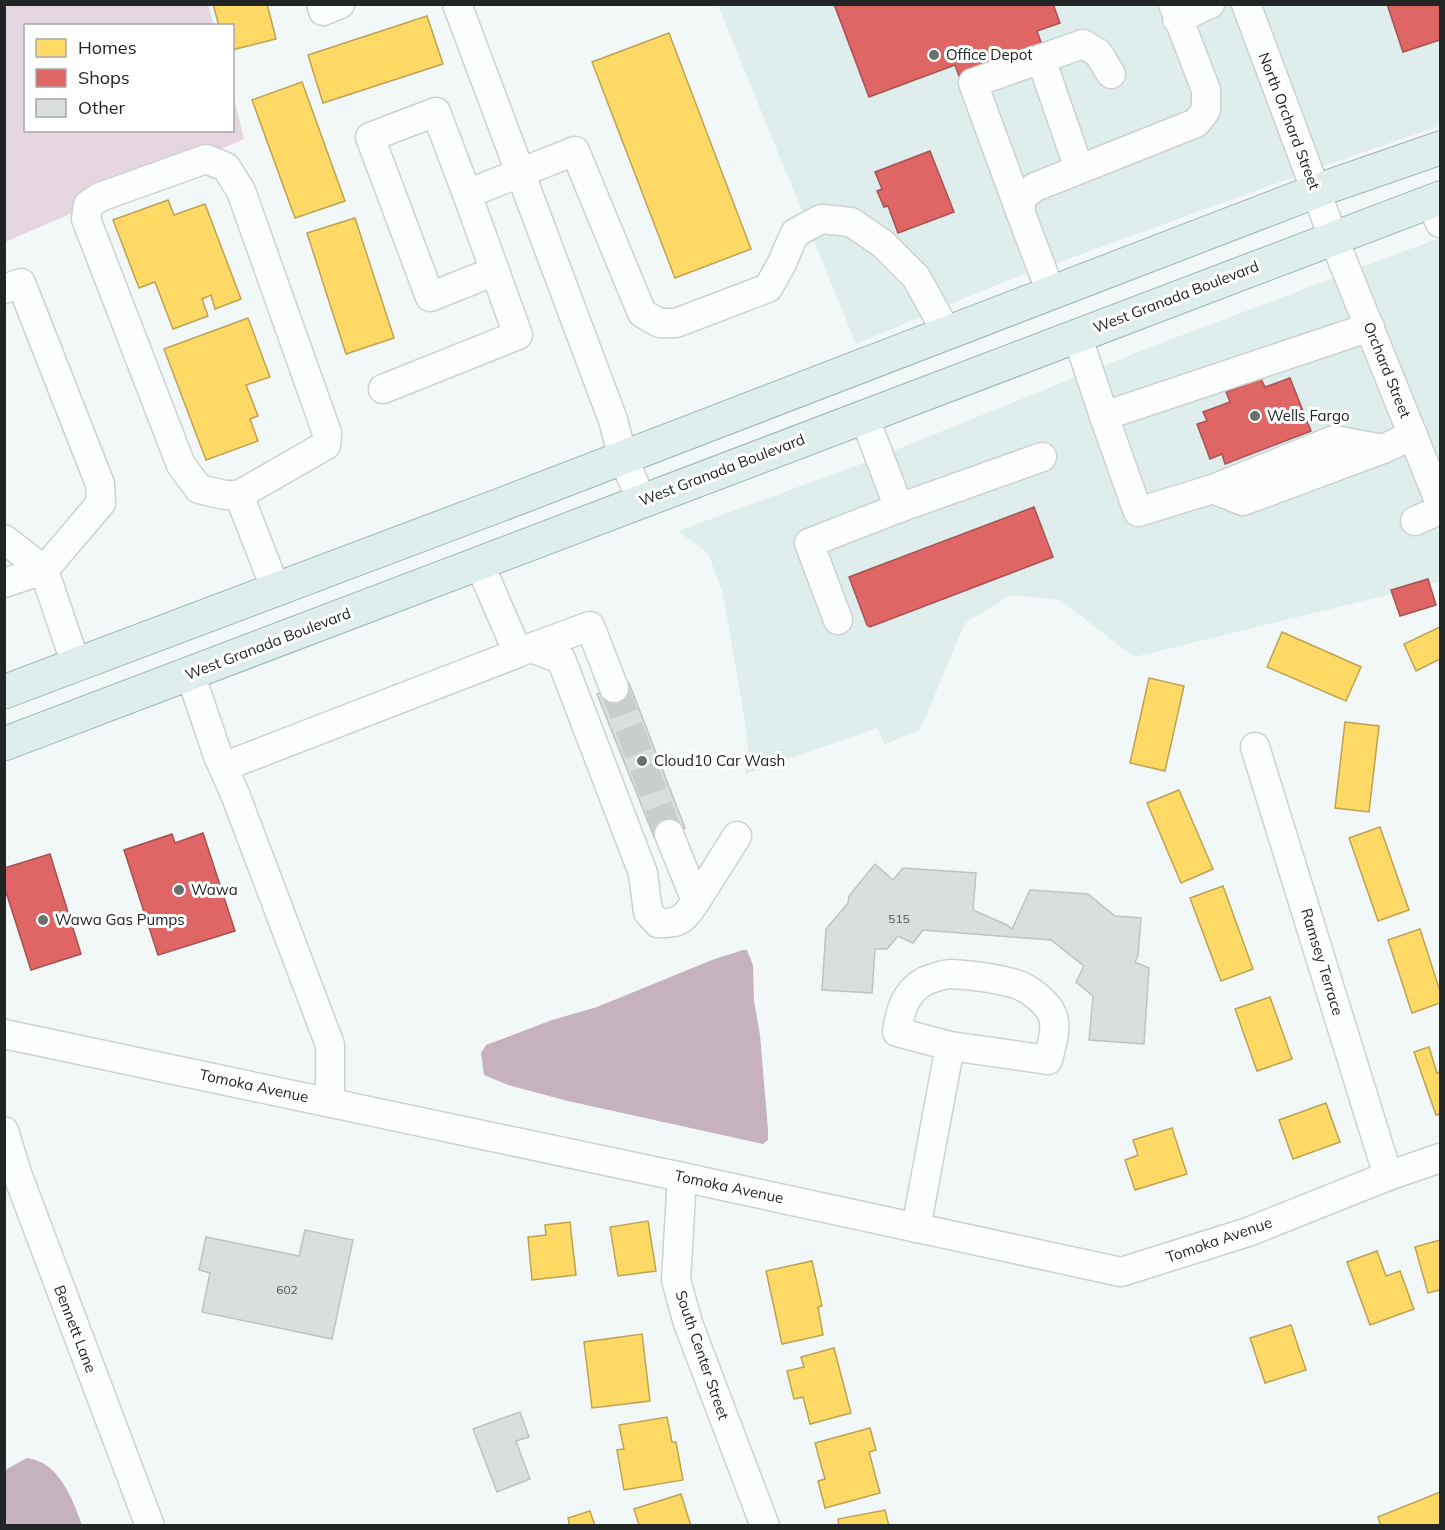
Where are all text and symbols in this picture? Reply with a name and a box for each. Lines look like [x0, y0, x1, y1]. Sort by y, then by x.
legend [24, 24, 234, 132]
text: Homes [78, 36, 137, 59]
place label: Office Depot [946, 45, 1032, 64]
marker: Office Depot [927, 48, 941, 62]
street label: North Orchard Street [1255, 50, 1324, 192]
text: Shops [78, 66, 130, 89]
text: Other [78, 96, 126, 119]
street label: West Granada Boulevard [1090, 256, 1261, 337]
street label: Orchard Street [1360, 319, 1415, 421]
place label: Wells Fargo [1267, 406, 1350, 425]
marker: Wells Fargo [1248, 409, 1262, 423]
street label: West Granada Boulevard [636, 429, 807, 510]
street label: West Granada Boulevard [182, 603, 353, 684]
place label: Cloud10 Car Wash [654, 751, 785, 770]
marker: Cloud10 Car Wash [635, 754, 649, 768]
place label: Wawa [191, 880, 238, 899]
marker: Wawa [172, 883, 186, 897]
street label: Ramsey Terrace [1297, 906, 1348, 1018]
place label: Wawa Gas Pumps [55, 910, 185, 929]
house number: 515 [888, 911, 910, 926]
marker: Wawa Gas Pumps [36, 913, 50, 927]
street label: Tomoka Avenue [198, 1065, 310, 1106]
street label: Tomoka Avenue [673, 1166, 785, 1207]
street label: Tomoka Avenue [1163, 1212, 1274, 1267]
street label: Bennett Lane [50, 1282, 101, 1375]
house number: 602 [276, 1282, 298, 1297]
street label: South Center Street [671, 1288, 733, 1422]

